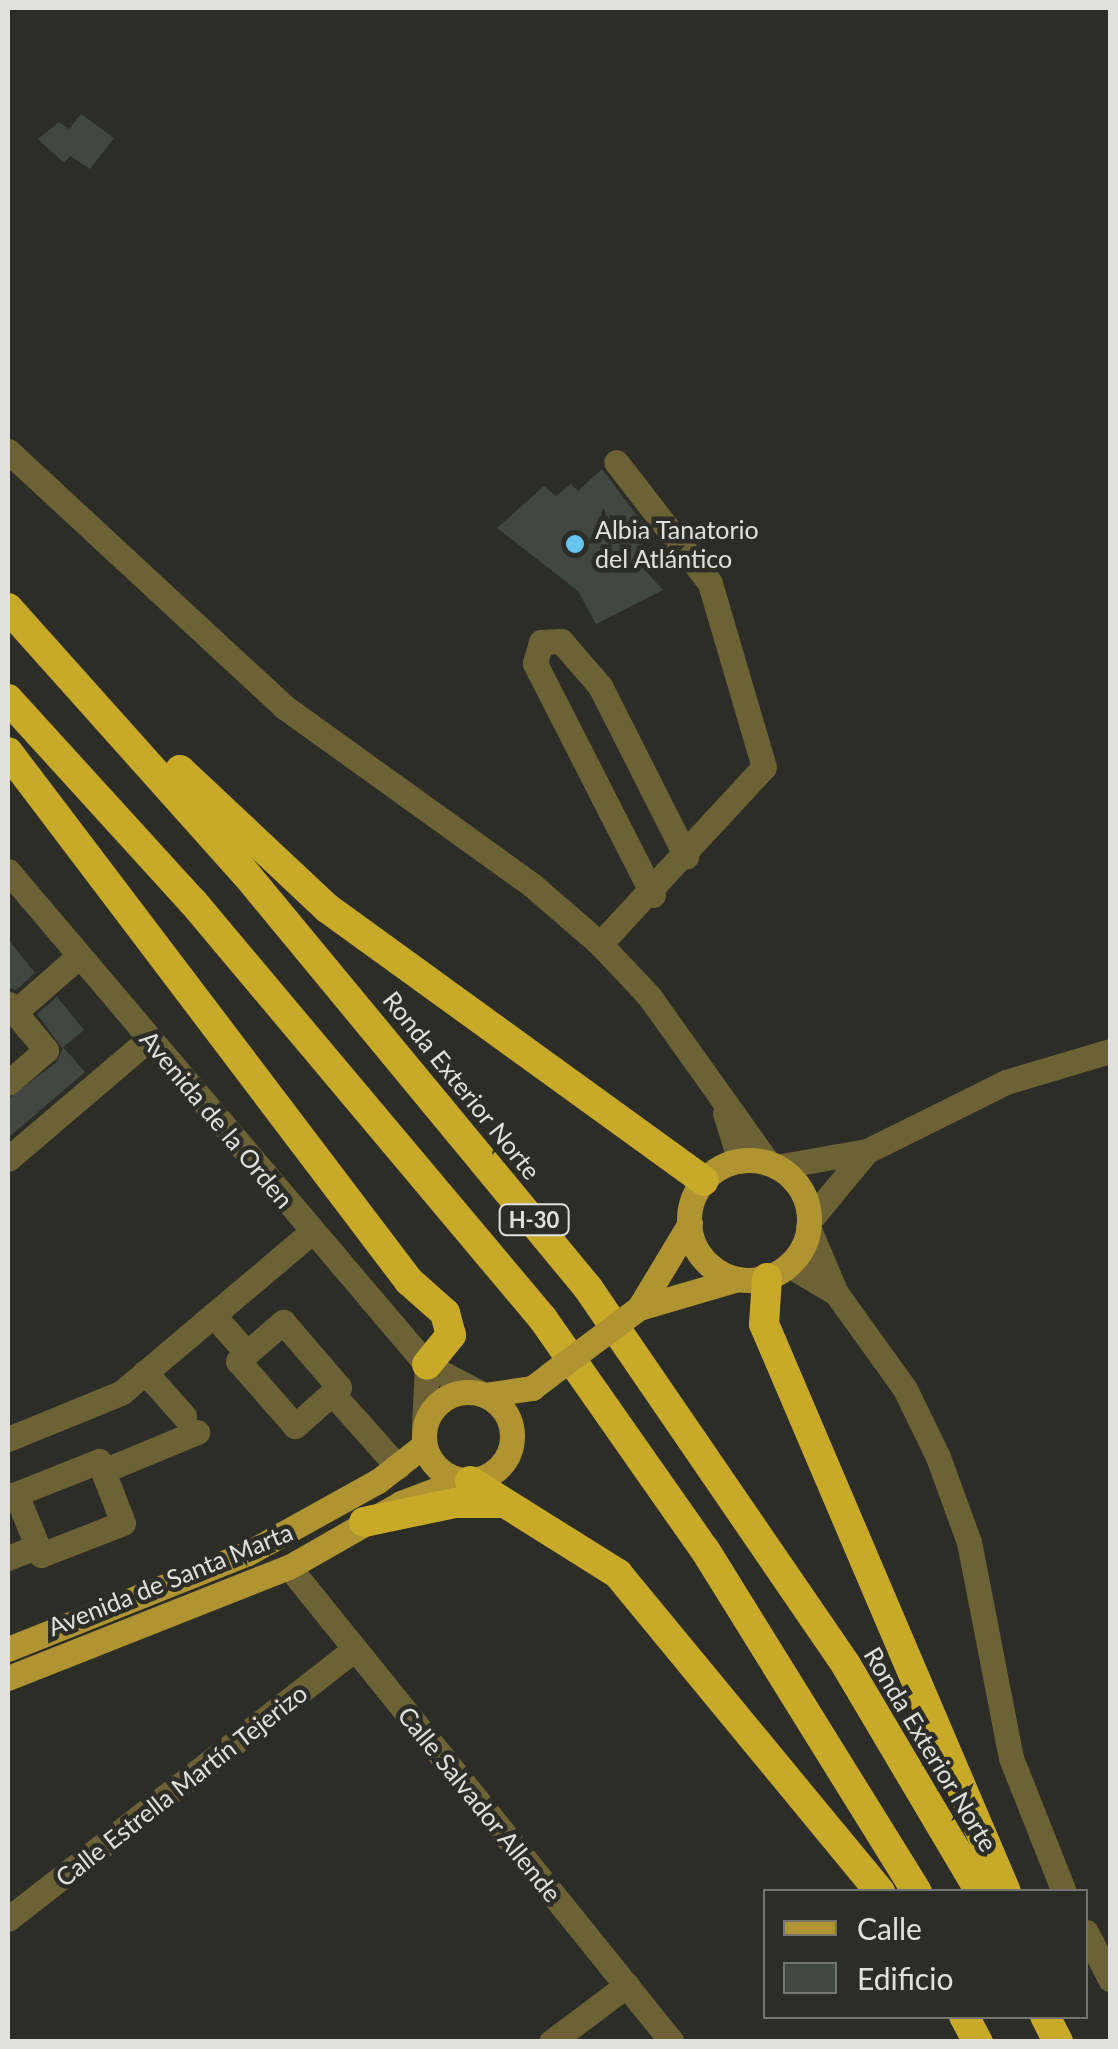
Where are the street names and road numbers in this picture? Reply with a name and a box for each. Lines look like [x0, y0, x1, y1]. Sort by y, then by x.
street label: Ronda Exterior Norte [377, 985, 547, 1185]
street label: Avenida de la Orden [134, 1024, 300, 1214]
road number: H-30 [496, 1203, 572, 1237]
street label: Avenida de Santa Marta [43, 1516, 297, 1642]
street label: Ronda Exterior Norte [858, 1641, 1004, 1857]
street label: Calle Estrella Martín Tejerizo [49, 1677, 313, 1893]
street label: Calle Salvador Allende [392, 1700, 568, 1908]

